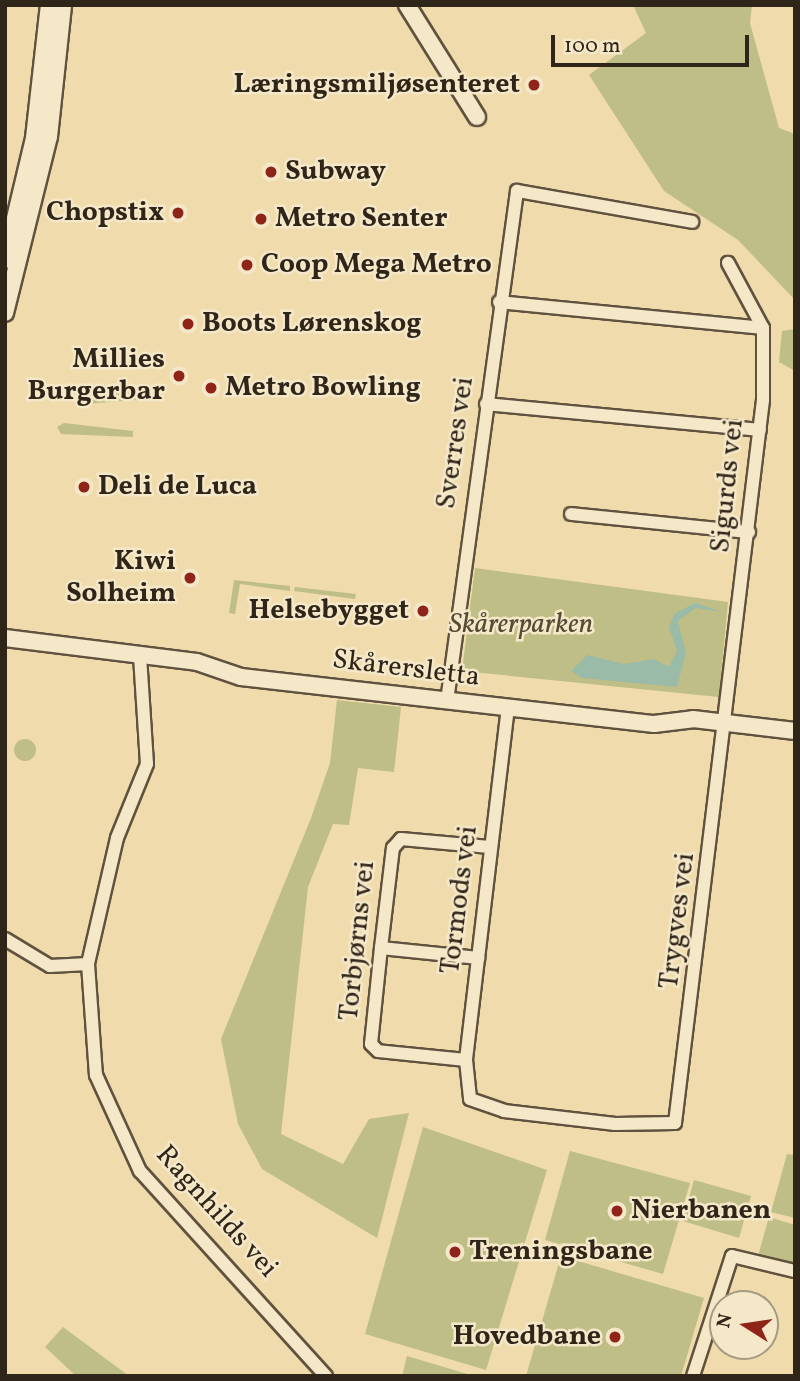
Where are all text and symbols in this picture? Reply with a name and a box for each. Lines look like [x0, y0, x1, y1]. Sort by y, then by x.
scale bar [555, 21, 753, 65]
text: 100 m [564, 32, 621, 61]
place label: Læringsmiljøsenteret [234, 68, 520, 102]
marker: Læringsmiljøsenteret [526, 77, 542, 93]
place label: Subway [285, 155, 386, 189]
marker: Subway [263, 164, 279, 180]
place label: Chopstix [46, 196, 164, 230]
place label: Metro Senter [275, 202, 447, 236]
marker: Chopstix [170, 205, 186, 221]
marker: Metro Senter [253, 211, 269, 227]
place label: Coop Mega Metro [261, 248, 492, 282]
marker: Coop Mega Metro [239, 257, 255, 273]
place label: Boots Lørenskog [202, 307, 422, 341]
marker: Boots Lørenskog [180, 316, 196, 332]
place label: Millies Burgerbar [27, 343, 165, 409]
marker: Millies Burgerbar [171, 368, 187, 384]
place label: Metro Bowling [225, 371, 421, 405]
street label: Sverres vei [430, 374, 482, 512]
marker: Metro Bowling [203, 380, 219, 396]
street label: Sigurds vei [704, 417, 752, 555]
place label: Deli de Luca [98, 470, 257, 504]
marker: Deli de Luca [76, 479, 92, 495]
place label: Kiwi Solheim [66, 545, 176, 611]
marker: Kiwi Solheim [182, 570, 198, 586]
place label: Helsebygget [248, 594, 409, 628]
marker: Helsebygget [415, 603, 431, 619]
park label: Skårerparken [449, 608, 593, 642]
street label: Skårersletta [330, 643, 482, 695]
street label: Tormods vei [434, 823, 486, 977]
street label: Trygves vei [653, 850, 703, 992]
street label: Torbjørns vei [333, 859, 383, 1023]
street label: Ragnhilds vei [148, 1139, 284, 1285]
place label: Nierbanen [631, 1194, 771, 1228]
marker: Nierbanen [609, 1203, 625, 1219]
place label: Treningsbane [469, 1235, 653, 1269]
marker: Treningsbane [447, 1244, 463, 1260]
north arrow [709, 1290, 779, 1360]
text: N [711, 1312, 740, 1331]
place label: Hovedbane [453, 1320, 601, 1354]
marker: Hovedbane [607, 1329, 623, 1345]

